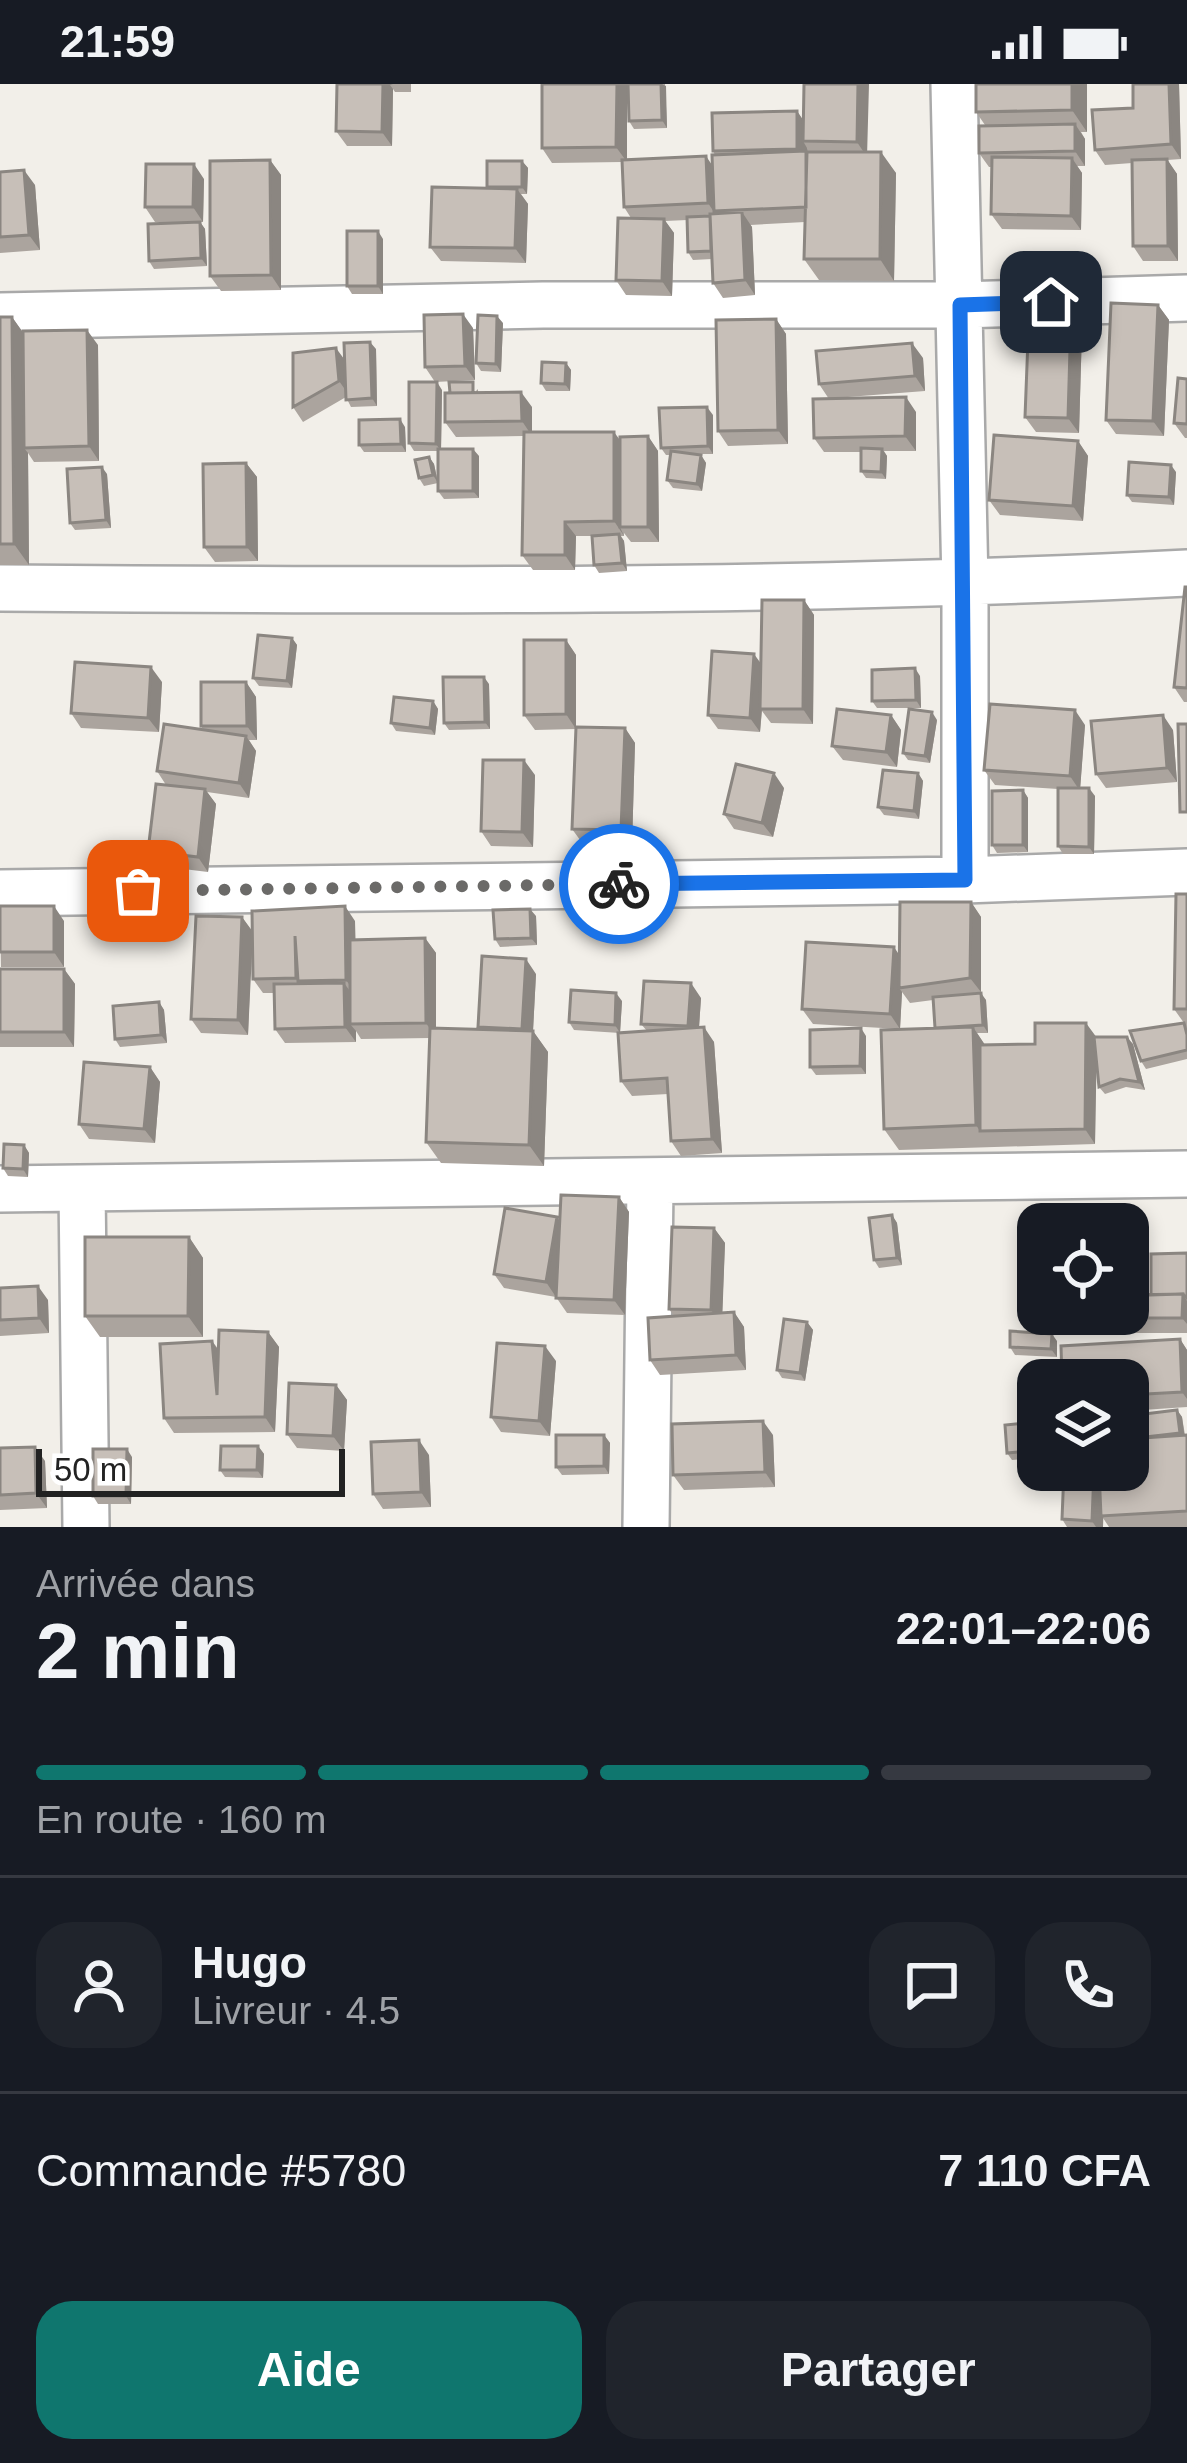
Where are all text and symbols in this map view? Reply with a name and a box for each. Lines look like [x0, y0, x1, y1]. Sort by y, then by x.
text: 21:59 [60, 16, 175, 67]
pin [1000, 251, 1102, 353]
icon: home [1018, 269, 1084, 335]
courier [559, 824, 679, 944]
pin [87, 840, 189, 942]
icon: bike [586, 851, 652, 917]
icon: bag [105, 858, 171, 924]
map controls [1017, 1203, 1149, 1491]
button: locate [1017, 1203, 1149, 1335]
button: layers [1017, 1359, 1149, 1491]
scale bar [36, 1443, 345, 1496]
text: 50 m [54, 1451, 127, 1488]
text: Arrivée dans [36, 1562, 255, 1605]
text: 22:01–22:06 [896, 1603, 1151, 1654]
text: 2 min [36, 1607, 240, 1695]
text: En route · 160 m [36, 1798, 326, 1841]
button: person [36, 1922, 162, 2048]
button: chat [869, 1922, 995, 2048]
button: phone [1025, 1922, 1151, 2048]
text: Hugo [192, 1937, 307, 1988]
text: Livreur · 4.5 [192, 1989, 400, 2032]
text: Commande #5780 [36, 2145, 406, 2196]
text: 7 110 CFA [938, 2145, 1151, 2196]
button: Aide [36, 2301, 582, 2439]
button: Partager [606, 2301, 1151, 2439]

